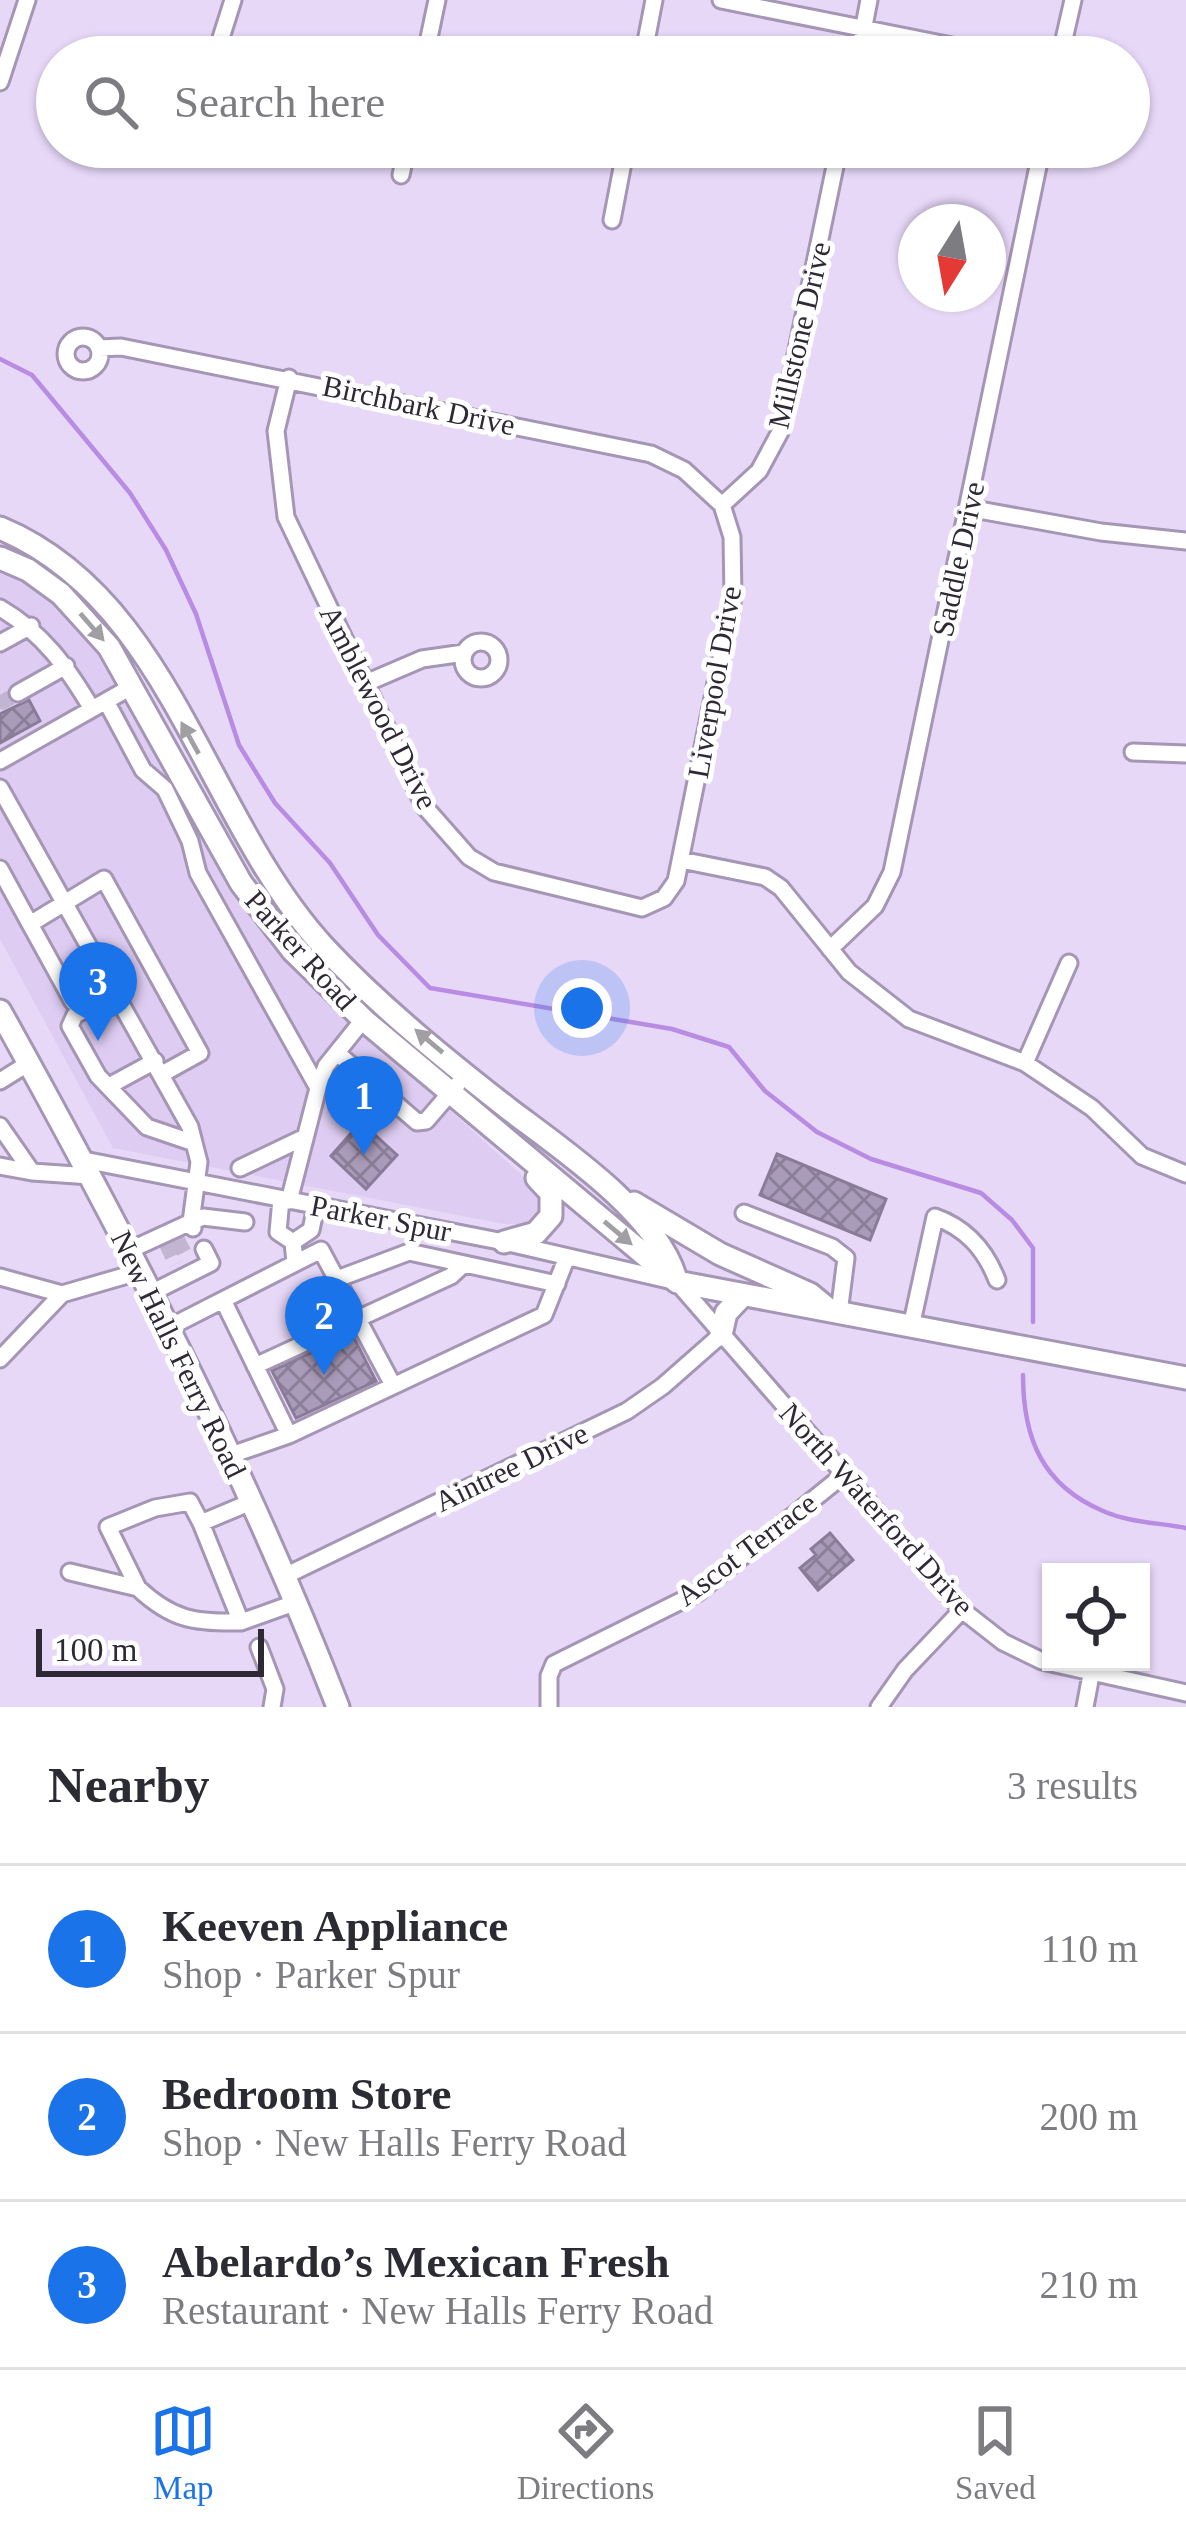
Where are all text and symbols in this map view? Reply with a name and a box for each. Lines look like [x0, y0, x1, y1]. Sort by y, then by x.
search box [36, 36, 1150, 168]
icon: search [78, 69, 144, 135]
text: Search here [174, 77, 385, 127]
north arrow [898, 204, 1006, 312]
street label: Millstone Drive [761, 238, 837, 432]
street label: Birchbark Drive [320, 369, 518, 441]
street label: Saddle Drive [925, 479, 991, 639]
street label: Liverpool Drive [681, 584, 747, 780]
street label: Amblewood Drive [313, 600, 445, 814]
one-way arrow [79, 612, 105, 642]
one-way arrow [180, 720, 201, 755]
street label: Parker Road [239, 884, 363, 1016]
pin: 3 [59, 942, 137, 1041]
your location [552, 978, 612, 1038]
one-way arrow [413, 1029, 444, 1055]
pin: 1 [325, 1056, 403, 1155]
street label: Parker Spur [308, 1188, 454, 1248]
one-way arrow [603, 1220, 634, 1246]
street label: New Halls Ferry Road [105, 1225, 253, 1483]
pin: 2 [285, 1276, 363, 1375]
street label: North Waterford Drive [773, 1396, 981, 1622]
street label: Aintree Drive [429, 1416, 593, 1518]
street label: Ascot Terrace [670, 1486, 822, 1612]
map controls [1042, 1563, 1150, 1671]
button: locate [1042, 1563, 1150, 1671]
scale bar [36, 1623, 264, 1676]
text: 100 m [54, 1632, 137, 1668]
text: Nearby [48, 1757, 209, 1813]
text: 3 results [1007, 1764, 1138, 1807]
text: Keeven Appliance [162, 1901, 508, 1951]
text: 1 [77, 1927, 97, 1970]
text: 110 m [1041, 1927, 1138, 1970]
text: Shop · Parker Spur [162, 1953, 460, 1996]
text: Bedroom Store [162, 2069, 452, 2119]
text: 2 [77, 2095, 97, 2138]
text: 200 m [1039, 2095, 1138, 2138]
text: Shop · New Halls Ferry Road [162, 2121, 627, 2164]
text: Abelardo’s Mexican Fresh [162, 2237, 669, 2287]
text: 3 [77, 2263, 97, 2306]
text: 210 m [1039, 2263, 1138, 2306]
text: Restaurant · New Halls Ferry Road [162, 2289, 713, 2332]
tab: Map [150, 2398, 216, 2507]
tab: Directions [517, 2398, 654, 2507]
tab: Saved [955, 2398, 1036, 2507]

